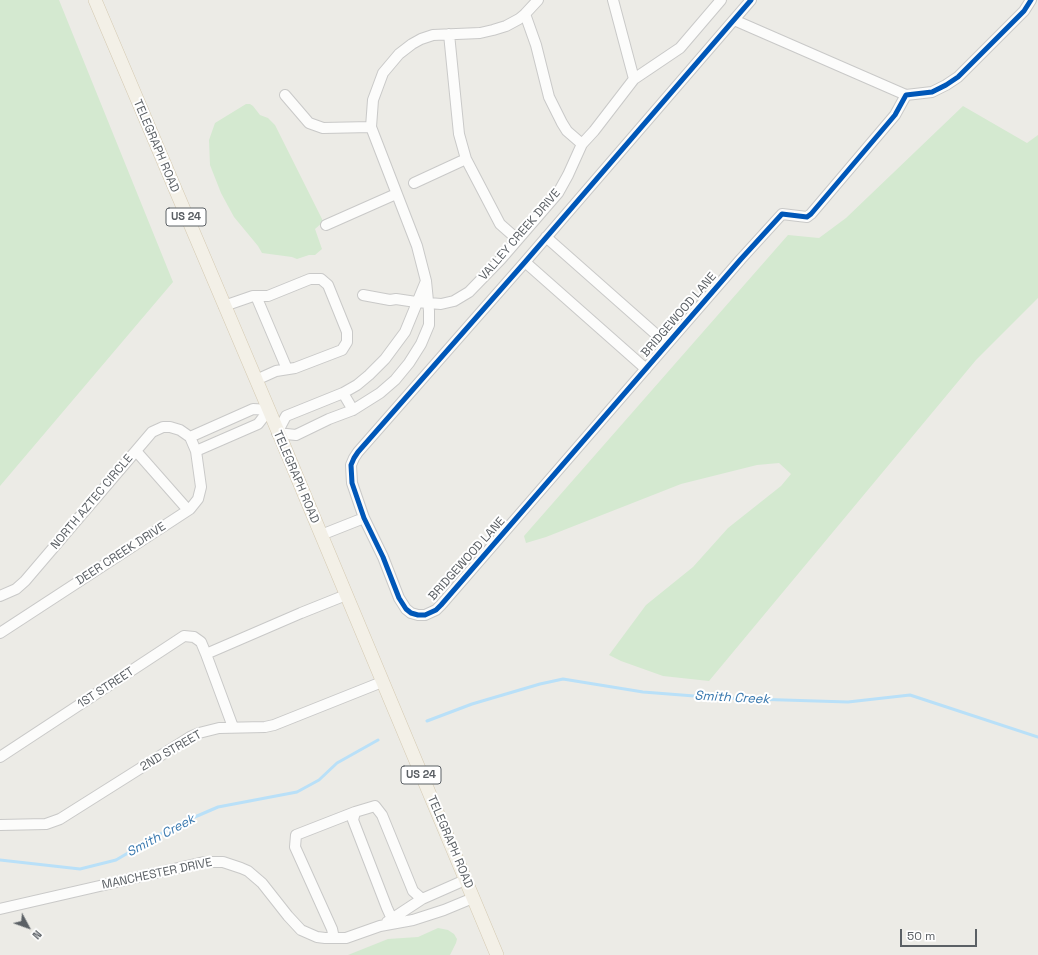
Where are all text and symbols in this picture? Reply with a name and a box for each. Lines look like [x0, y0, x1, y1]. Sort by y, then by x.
street label: TELEGRAPH ROAD [130, 97, 182, 195]
street label: VALLEY CREEK DRIVE [476, 186, 564, 284]
road number: US 24 [166, 208, 206, 226]
street label: BRIDGEWOOD LANE [638, 270, 720, 360]
street label: TELEGRAPH ROAD [270, 428, 322, 526]
street label: NORTH AZTEC CIRCLE [48, 452, 136, 552]
street label: BRIDGEWOOD LANE [426, 514, 508, 604]
street label: DEER CREEK DRIVE [73, 520, 169, 588]
street label: 1ST STREET [75, 664, 137, 712]
water label: Smith Creek [694, 688, 770, 708]
street label: 2ND STREET [138, 728, 204, 774]
road number: US 24 [401, 766, 441, 784]
street label: TELEGRAPH ROAD [424, 793, 476, 891]
water label: Smith Creek [124, 812, 198, 860]
street label: MANCHESTER DRIVE [101, 855, 213, 893]
north arrow [8, 907, 48, 947]
scale bar [902, 921, 979, 947]
text: N [29, 927, 45, 942]
text: 50 m [907, 928, 935, 944]

